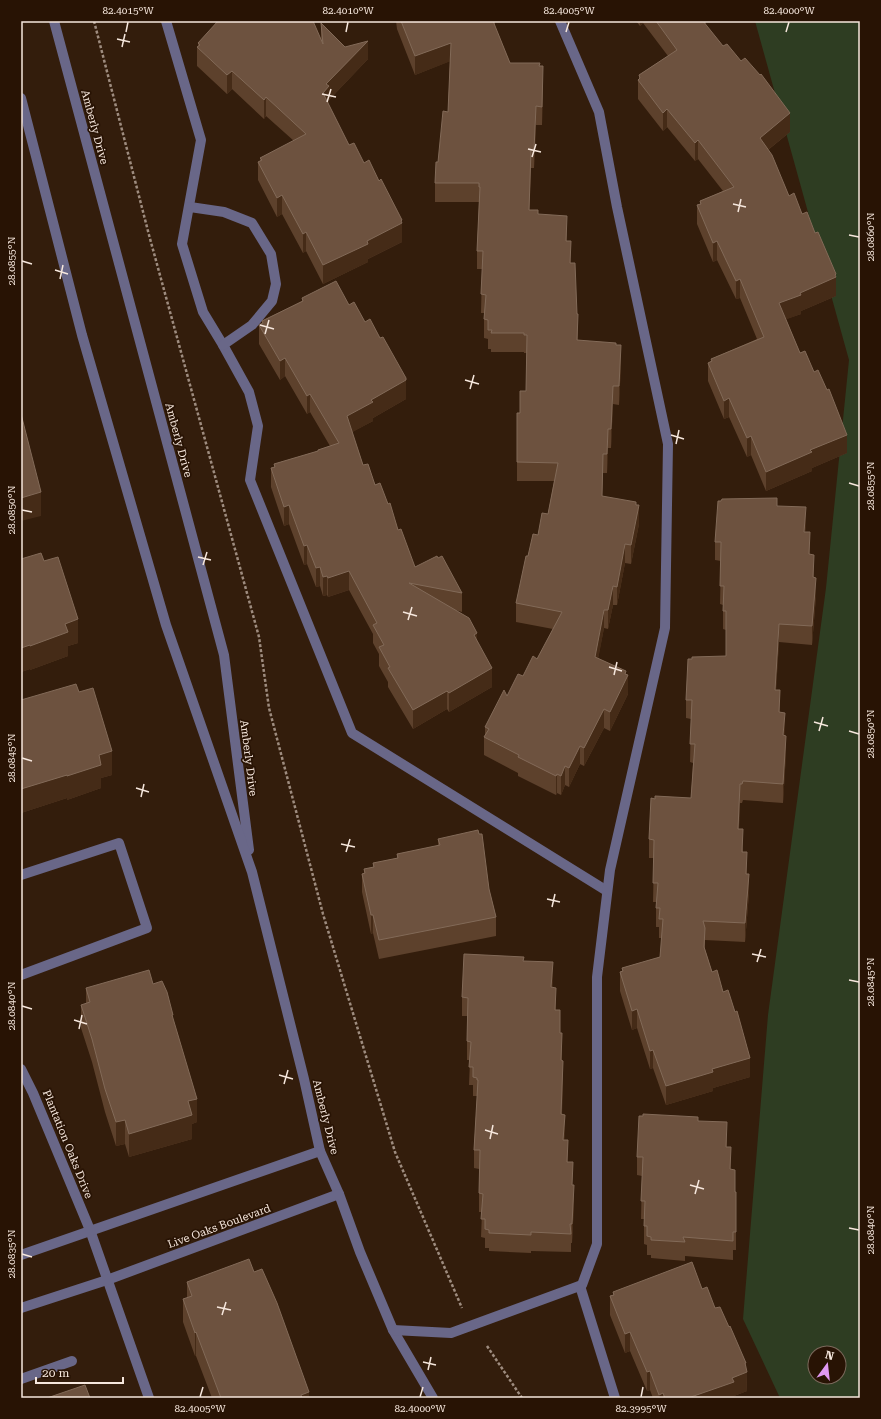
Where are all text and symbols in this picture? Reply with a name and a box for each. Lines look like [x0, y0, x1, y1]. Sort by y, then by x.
text: 82.4015°W [102, 5, 154, 16]
text: 82.4010°W [322, 5, 374, 16]
text: 82.4005°W [543, 5, 595, 16]
text: 82.4000°W [763, 5, 815, 16]
street label: Amberly Drive [78, 88, 111, 166]
text: 28.0860°N [865, 212, 876, 262]
text: 28.0855°N [6, 236, 17, 286]
street label: Amberly Drive [162, 401, 195, 479]
text: 28.0855°N [865, 461, 876, 511]
text: 28.0850°N [6, 485, 17, 535]
text: 28.0850°N [865, 709, 876, 759]
street label: Amberly Drive [237, 719, 260, 797]
text: 28.0845°N [6, 733, 17, 783]
text: 28.0845°N [865, 957, 876, 1007]
text: 28.0840°N [6, 981, 17, 1031]
street label: Amberly Drive [310, 1078, 341, 1156]
street label: Plantation Oaks Drive [40, 1088, 95, 1200]
street label: Live Oaks Boulevard [166, 1202, 273, 1251]
text: 28.0840°N [865, 1205, 876, 1255]
text: 28.0835°N [6, 1229, 17, 1279]
north arrow [807, 1345, 847, 1385]
text: N [824, 1348, 836, 1363]
scale bar [36, 1359, 123, 1385]
text: 20 m [42, 1366, 69, 1380]
text: 82.4005°W [174, 1403, 226, 1414]
text: 82.4000°W [394, 1403, 446, 1414]
text: 82.3995°W [615, 1403, 667, 1414]

